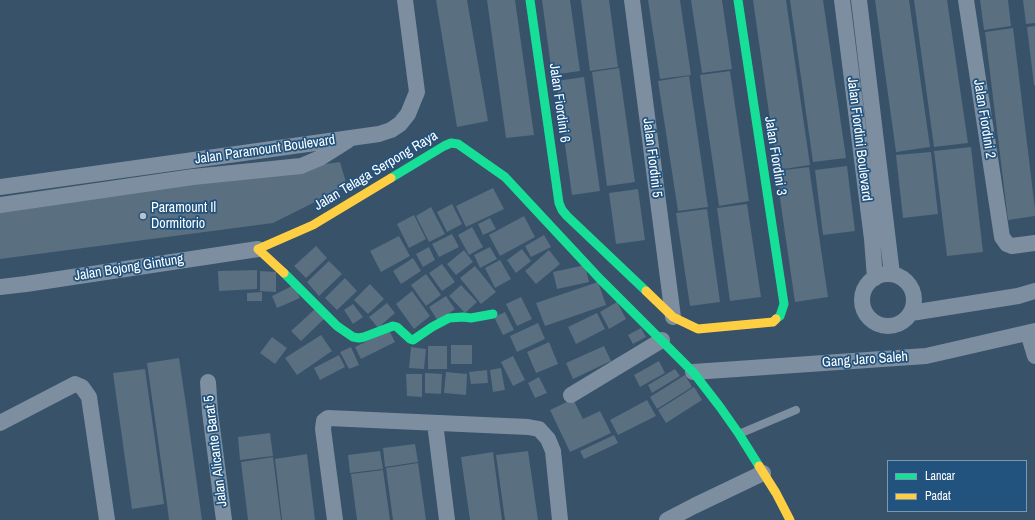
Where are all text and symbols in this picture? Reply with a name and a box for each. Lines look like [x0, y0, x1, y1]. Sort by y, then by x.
street label: Jalan Fiordini 6 [545, 62, 573, 144]
street label: Jalan Fiordini Boulevard [843, 76, 875, 202]
street label: Jalan Fiordini 2 [969, 78, 999, 160]
street label: Jalan Fiordini 3 [760, 115, 790, 197]
street label: Jalan Fiordini 5 [639, 117, 665, 199]
street label: Jalan Telaga Serpong Raya [311, 127, 441, 215]
street label: Jalan Paramount Boulevard [194, 132, 336, 168]
place label: Paramount Il Dormitorio [151, 200, 216, 232]
marker: Paramount Il Dormitorio [138, 211, 148, 221]
street label: Jalan Bojong Gintung [73, 251, 185, 285]
street label: Gang Jaro Saleh [821, 349, 909, 371]
street label: Jalan Alicante Barat 5 [201, 394, 231, 508]
legend [887, 460, 1027, 512]
text: Lancar [925, 468, 955, 484]
text: Padat [925, 488, 951, 504]

